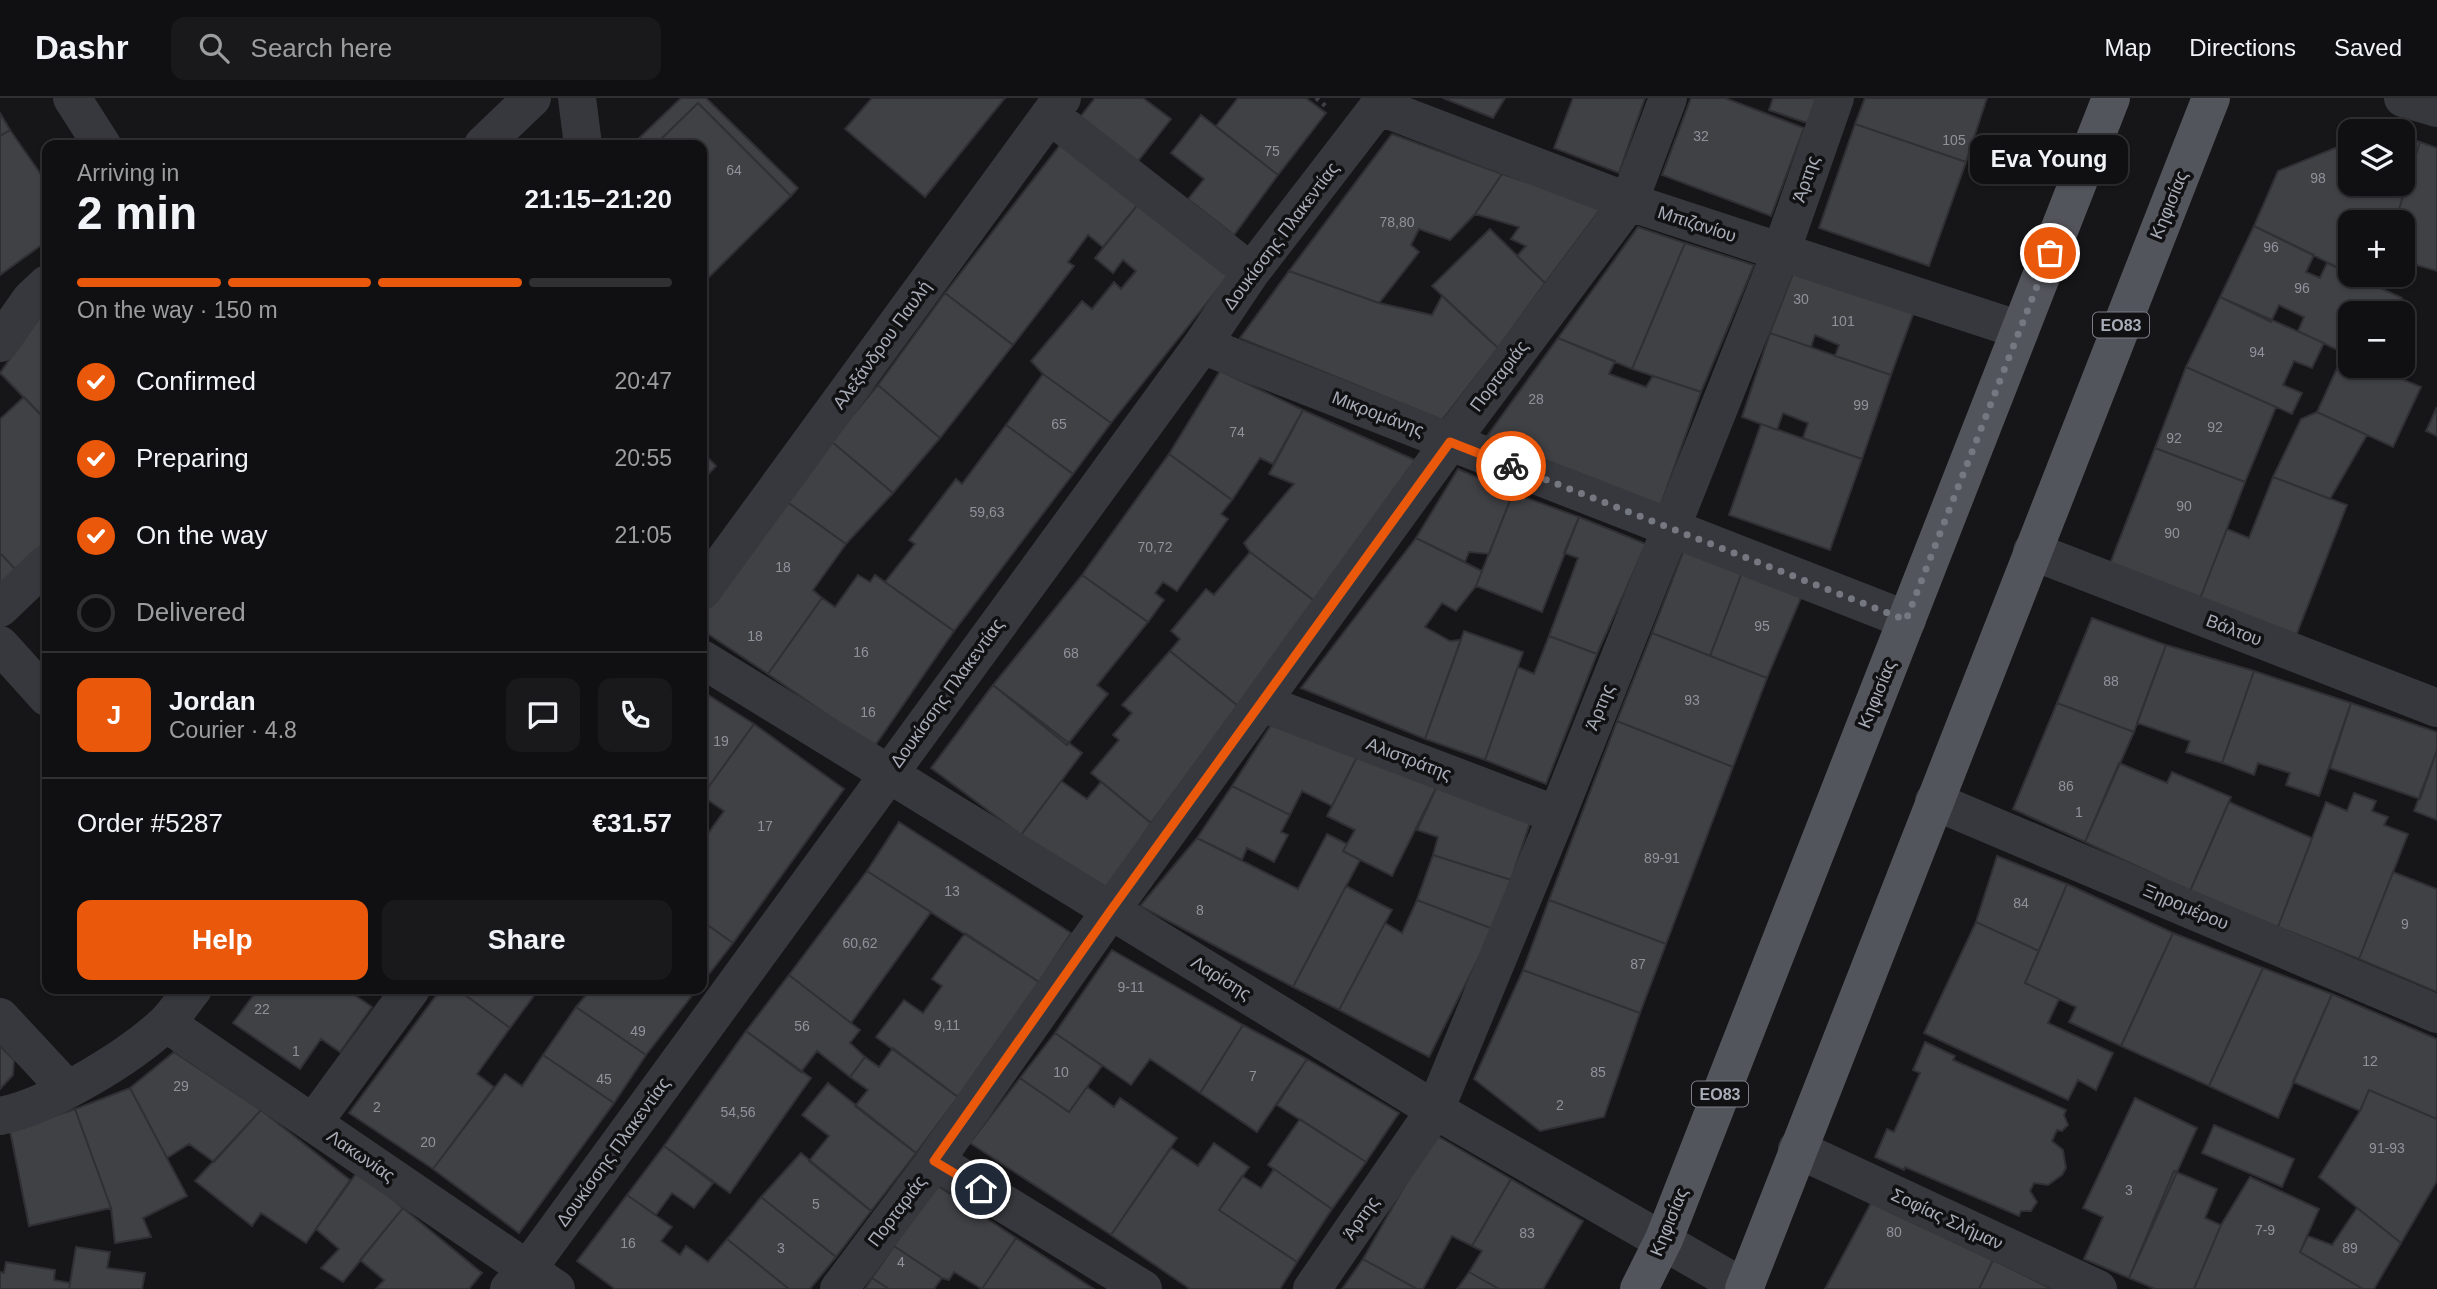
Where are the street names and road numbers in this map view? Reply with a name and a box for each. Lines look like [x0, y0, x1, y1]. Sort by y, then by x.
street label: Άρτης [1789, 153, 1823, 205]
street label: Δουκίσσης Πλακεντίας [1219, 158, 1343, 314]
street label: Κηφισίας [2146, 168, 2192, 242]
street label: Μπιζανίου [1655, 202, 1739, 246]
street label: Αλεξάνδρου Παυλή [829, 277, 935, 413]
road number: ΕΟ83 [2093, 313, 2149, 338]
street label: Πορταριάς [1466, 336, 1532, 415]
street label: Μικρομάνης [1329, 387, 1427, 441]
street label: Βάλτου [2203, 610, 2265, 650]
street label: Δουκίσσης Πλακεντίας [886, 614, 1008, 771]
street label: Κηφισίας [1854, 657, 1900, 731]
street label: Άρτης [1582, 681, 1618, 733]
street label: Αλιστράτης [1364, 734, 1455, 785]
street label: Ξηρομέρου [2140, 880, 2232, 934]
street label: Λαρίσης [1188, 952, 1255, 1004]
street label: Δουκίσσης Πλακεντίας [552, 1073, 674, 1230]
road number: ΕΟ83 [1692, 1082, 1748, 1106]
street label: Λακωνίας [323, 1126, 399, 1186]
street label: Πορταριάς [864, 1171, 930, 1250]
street label: Σοφίας Σλήμαν [1888, 1184, 2006, 1254]
street label: Κηφισίας [1646, 1185, 1692, 1259]
street label: Άρτης [1339, 1192, 1383, 1243]

